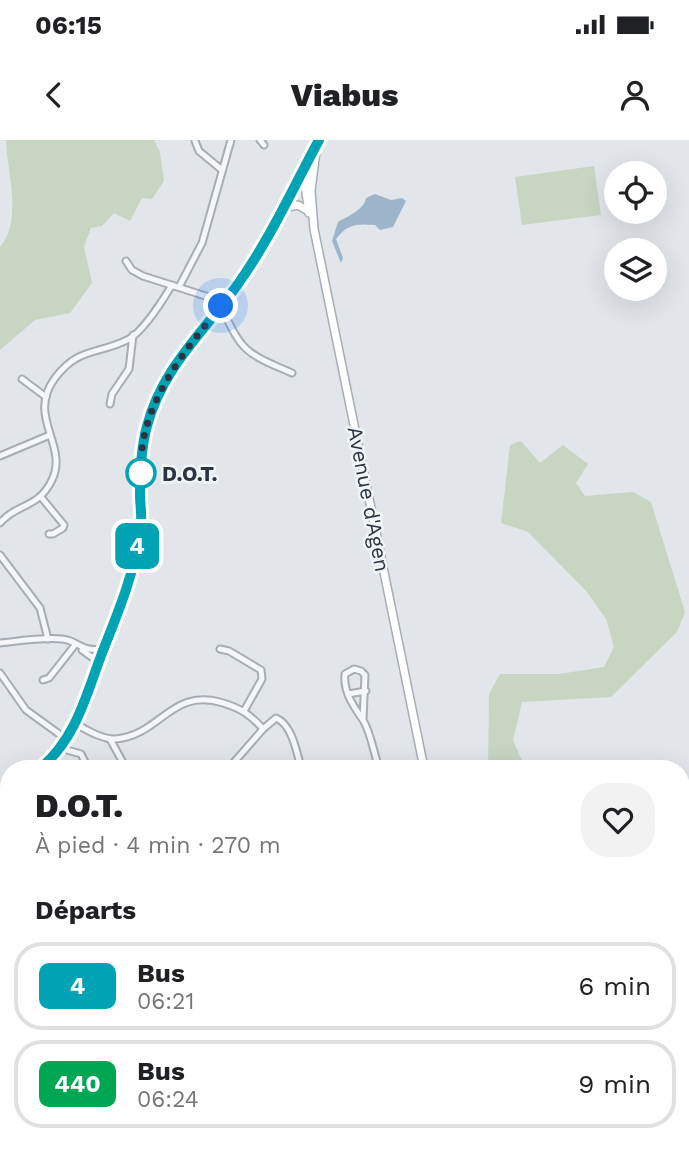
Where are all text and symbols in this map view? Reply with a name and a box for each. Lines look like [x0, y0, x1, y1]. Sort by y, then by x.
text: 06:15 [35, 10, 102, 40]
icon: back [35, 76, 73, 114]
text: Viabus [291, 76, 398, 114]
icon: person [616, 76, 654, 114]
map controls [604, 161, 667, 301]
button: locate [604, 161, 667, 224]
button: layers [604, 238, 667, 301]
your location [203, 288, 238, 323]
street label: Avenue d'Agen [343, 424, 395, 574]
marker: D.O.T. [126, 458, 156, 488]
place label: D.O.T. [162, 461, 218, 486]
line badge: 4 [114, 523, 160, 569]
text: 4 [129, 532, 145, 560]
button: heart [581, 783, 655, 857]
text: D.O.T. [35, 786, 123, 825]
text: À pied · 4 min · 270 m [35, 832, 281, 859]
text: Départs [35, 895, 136, 925]
text: Bus [137, 958, 185, 988]
text: 6 min [579, 971, 651, 1001]
text: 4 [70, 972, 85, 1000]
text: 06:21 [137, 988, 194, 1015]
text: Bus [137, 1056, 185, 1086]
text: 9 min [578, 1069, 651, 1099]
text: 440 [54, 1070, 101, 1098]
text: 06:24 [137, 1086, 199, 1113]

